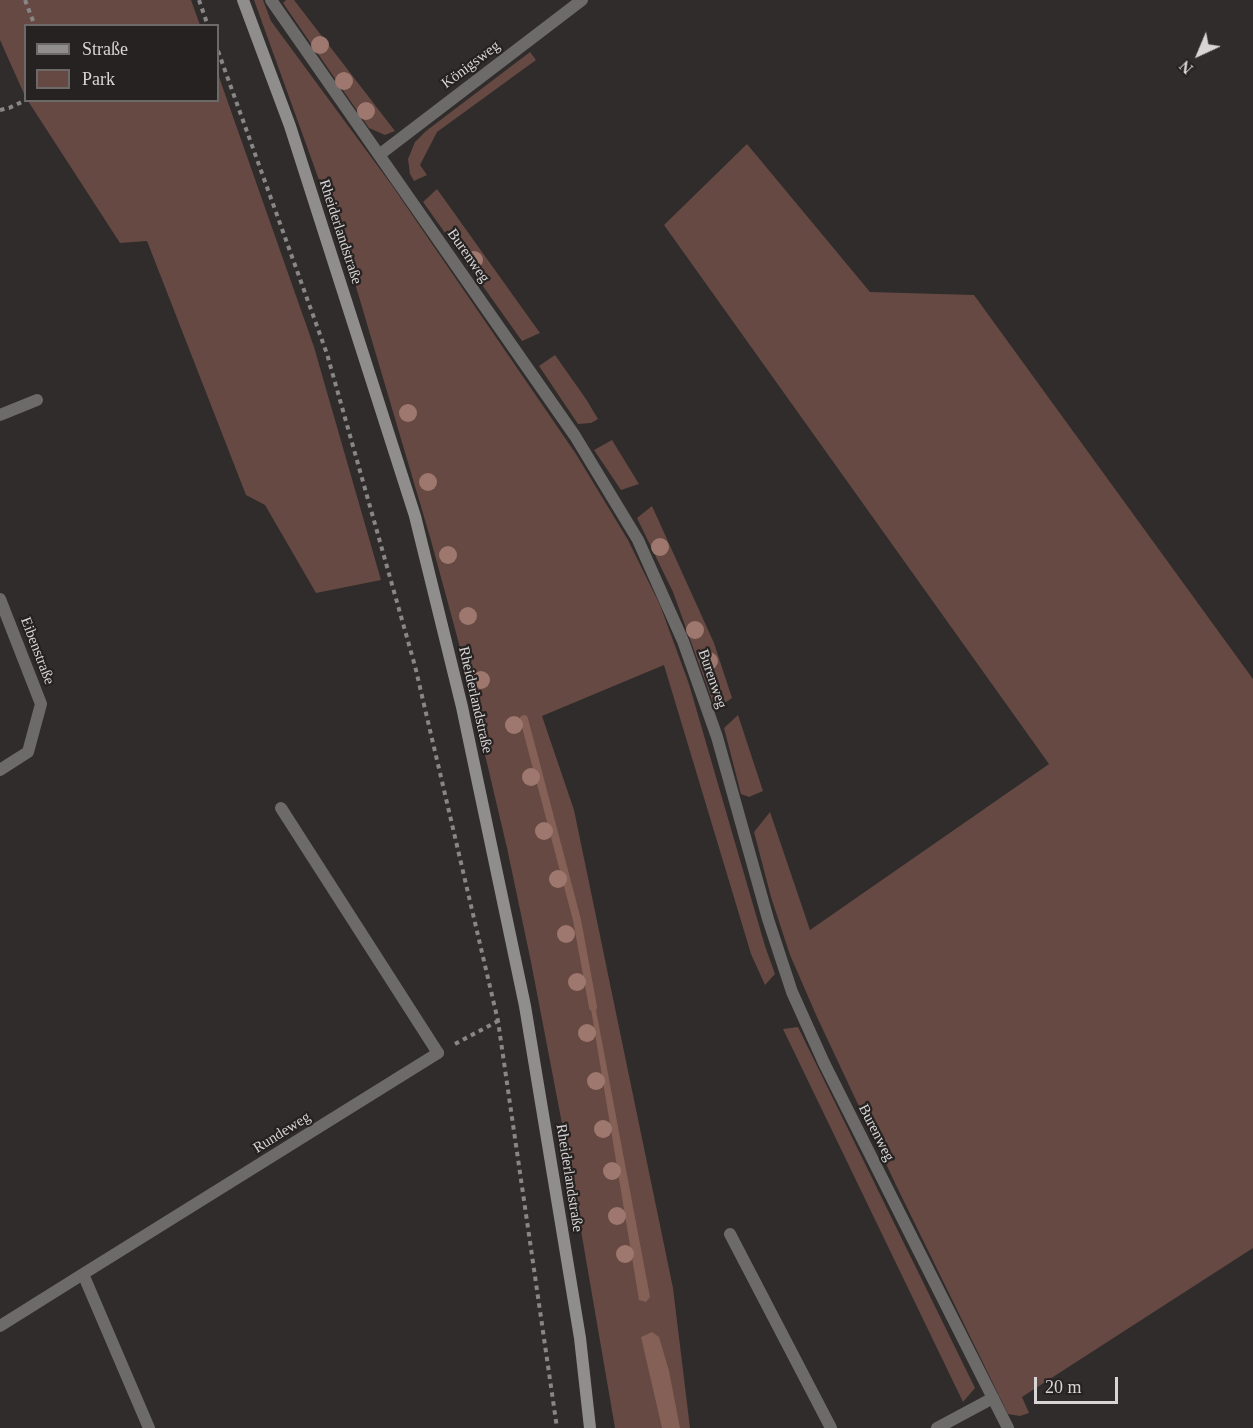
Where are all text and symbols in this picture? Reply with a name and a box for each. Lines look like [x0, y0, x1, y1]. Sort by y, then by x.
legend [24, 24, 219, 102]
north arrow [1169, 24, 1229, 84]
street label: Königsweg [438, 37, 504, 93]
text: Straße [82, 39, 128, 59]
text: N [1176, 57, 1196, 77]
text: Park [82, 69, 115, 89]
street label: Rheiderlandstraße [315, 177, 365, 287]
street label: Burenweg [443, 226, 493, 286]
street label: Eibenstraße [16, 615, 58, 687]
street label: Rheiderlandstraße [454, 645, 496, 755]
street label: Burenweg [693, 647, 731, 711]
street label: Burenweg [854, 1101, 898, 1165]
street label: Rundeweg [250, 1108, 314, 1158]
street label: Rheiderlandstraße [552, 1123, 586, 1233]
scale bar [1037, 1365, 1121, 1403]
text: 20 m [1045, 1377, 1082, 1397]

